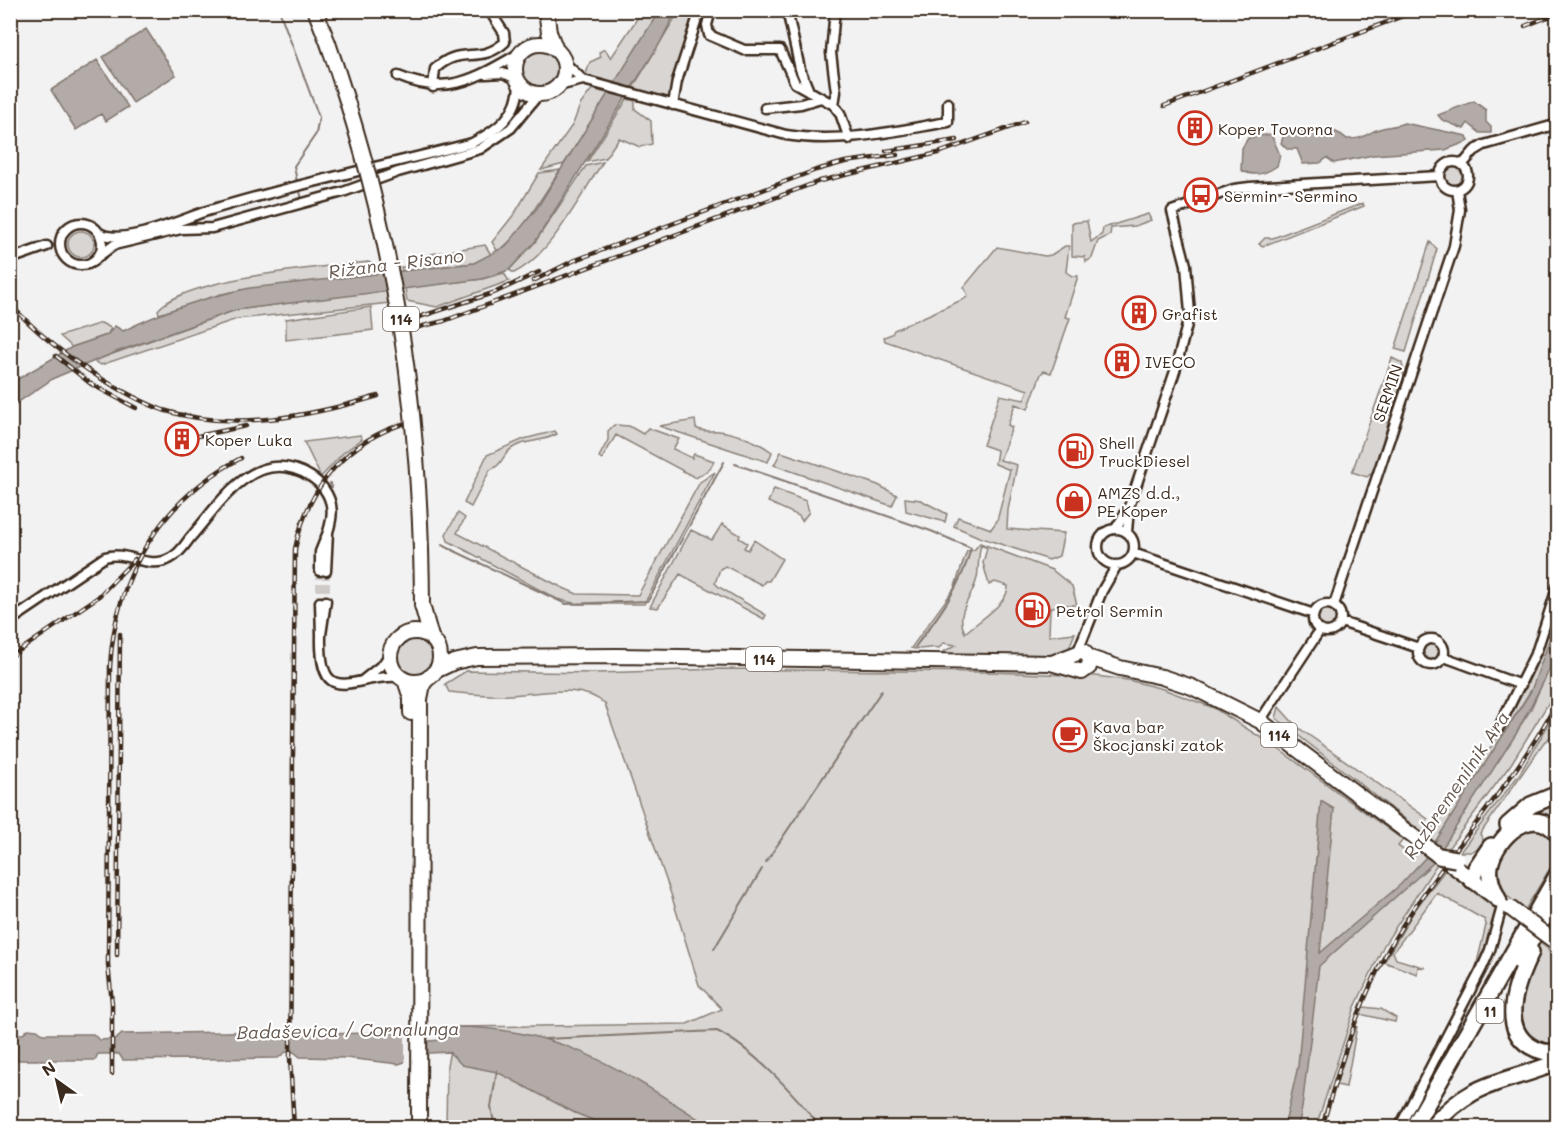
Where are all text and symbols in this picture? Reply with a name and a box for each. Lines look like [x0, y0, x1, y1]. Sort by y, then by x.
building icon: Koper Tovorna [1177, 110, 1213, 146]
place label: Koper Tovorna [1218, 118, 1333, 139]
bus stop icon: Sermin - Sermino [1183, 177, 1219, 213]
place label: Sermin - Sermino [1224, 185, 1357, 206]
water label: Rižana - Risano [327, 243, 465, 283]
building icon: Grafist [1121, 295, 1157, 331]
place label: Grafist [1162, 303, 1218, 324]
road number: 114 [383, 307, 419, 331]
building icon: IVECO [1104, 343, 1140, 379]
place label: IVECO [1145, 351, 1196, 372]
street label: SERMIN [1367, 361, 1407, 425]
building icon: Koper Luka [164, 421, 200, 457]
place label: Koper Luka [205, 429, 293, 450]
place label: Shell TruckDiesel [1099, 432, 1190, 471]
fuel station icon: Shell TruckDiesel [1058, 433, 1094, 469]
place label: AMZS d.d., PE Koper [1097, 482, 1180, 521]
shop icon: AMZS d.d., PE Koper [1056, 483, 1092, 519]
fuel station icon: Petrol Sermin [1015, 592, 1051, 628]
place label: Petrol Sermin [1056, 600, 1163, 621]
road number: 114 [746, 647, 782, 671]
water label: Razbremenilnik Ara [1398, 706, 1514, 864]
place label: Kava bar Škocjanski zatok [1093, 716, 1224, 755]
cafe icon: Kava bar Škocjanski zatok [1052, 717, 1088, 753]
road number: 114 [1261, 723, 1297, 747]
road number: 11 [1476, 999, 1504, 1023]
water label: Badaševica / Cornalunga [236, 1016, 460, 1044]
north arrow [27, 1051, 87, 1111]
text: N [37, 1056, 59, 1080]

